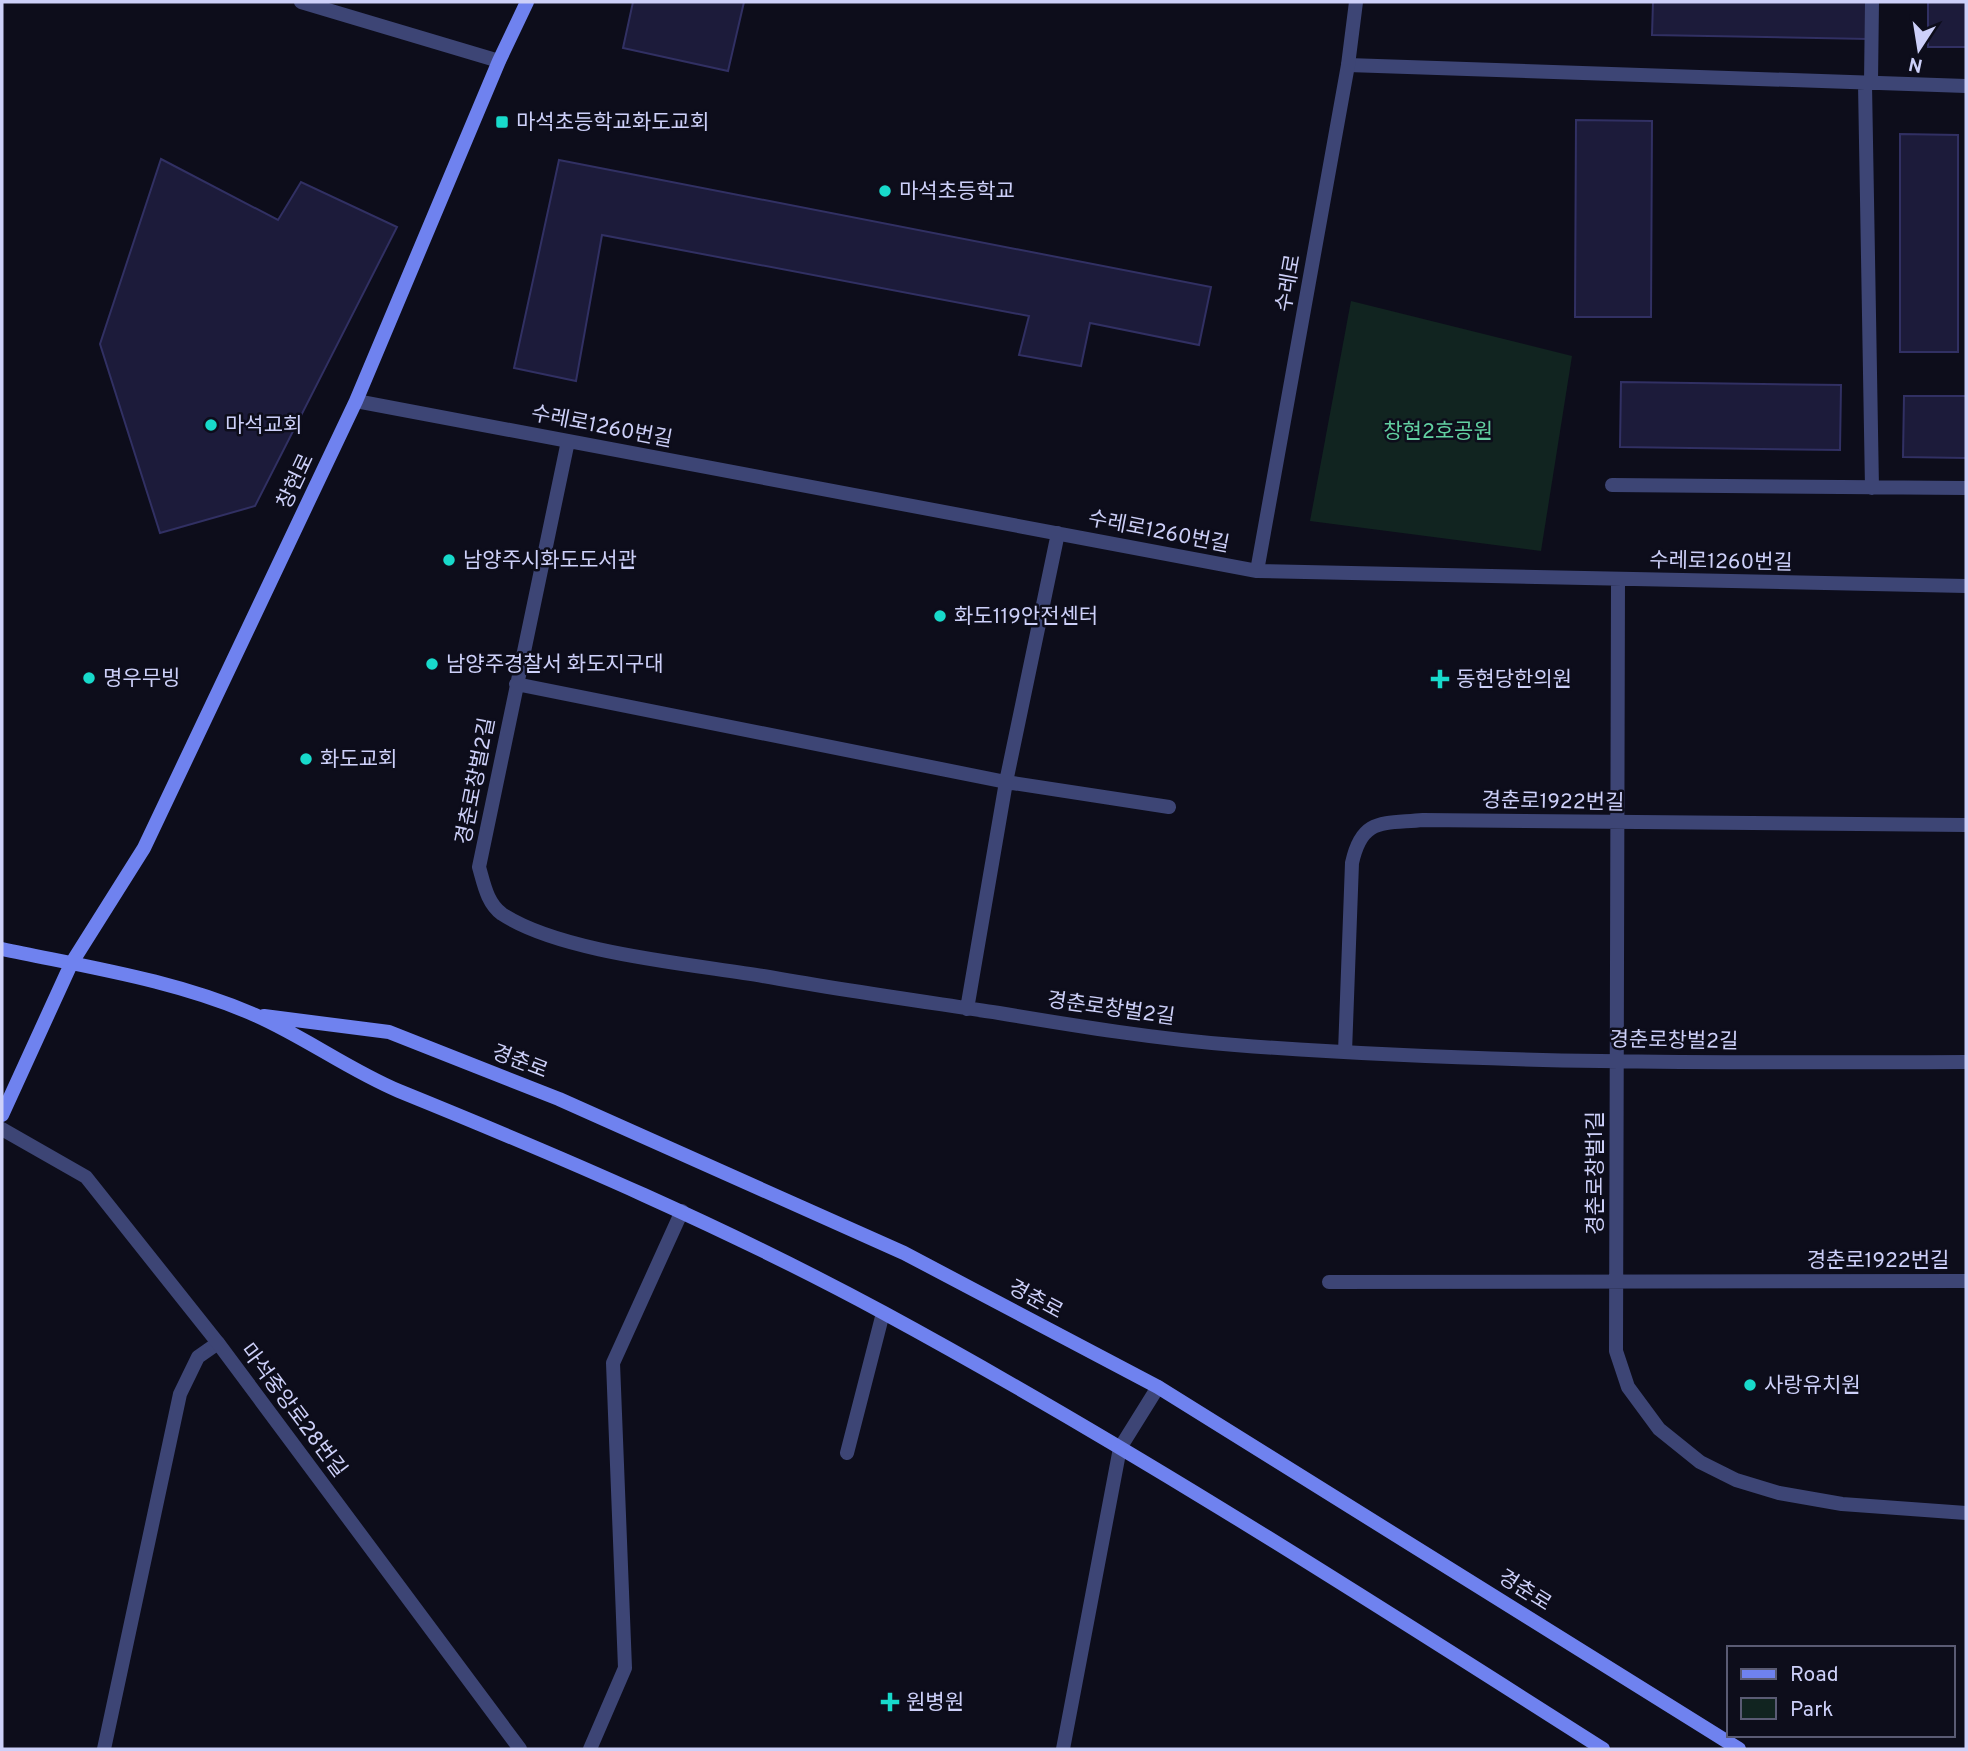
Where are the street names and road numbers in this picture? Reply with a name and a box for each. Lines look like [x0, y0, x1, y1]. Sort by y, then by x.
street label: 수레로 [1271, 252, 1308, 314]
street label: 수레로1260번길 [529, 401, 675, 454]
street label: 창현로 [272, 450, 321, 514]
street label: 수레로1260번길 [1086, 506, 1232, 559]
street label: 수레로1260번길 [1649, 548, 1793, 577]
street label: 경춘로창벌2길 [451, 716, 502, 847]
street label: 경춘로1922번길 [1481, 788, 1625, 817]
street label: 경춘로창벌2길 [1045, 987, 1176, 1032]
street label: 경춘로창벌2길 [1609, 1027, 1739, 1056]
street label: 경춘로 [488, 1039, 551, 1085]
street label: 경춘로창벌1길 [1583, 1111, 1610, 1235]
street label: 경춘로1922번길 [1807, 1248, 1949, 1275]
street label: 경춘로 [1003, 1275, 1067, 1326]
street label: 마석중앙로28번길 [234, 1339, 352, 1483]
street label: 경춘로 [1492, 1564, 1556, 1618]

